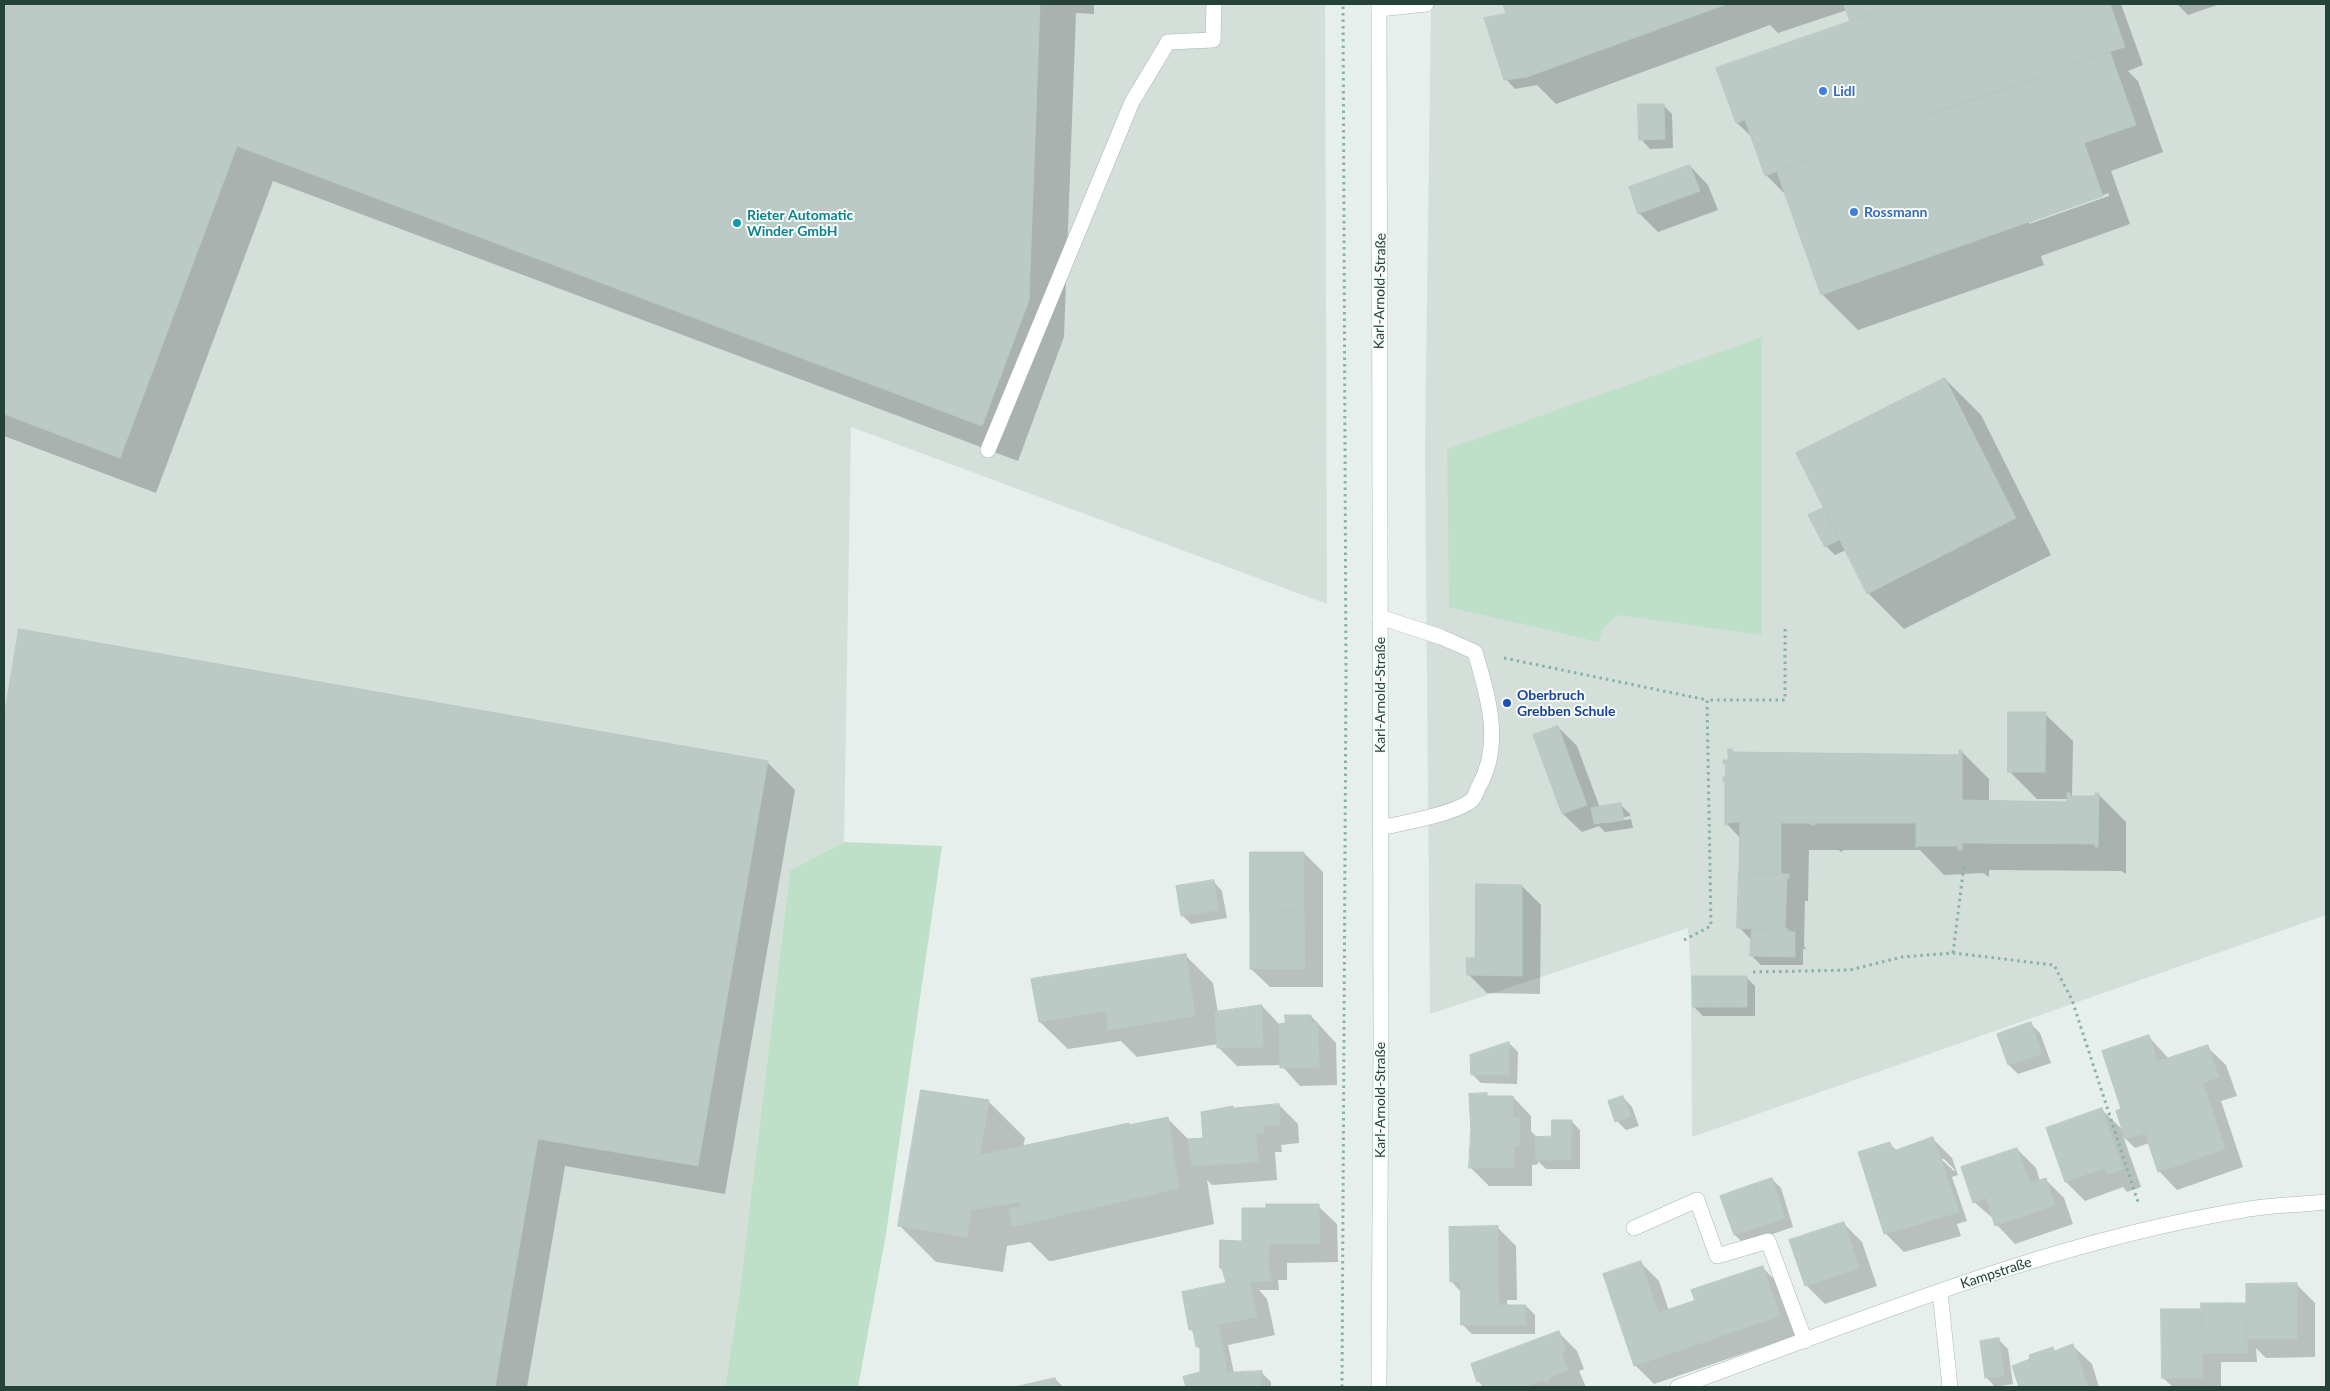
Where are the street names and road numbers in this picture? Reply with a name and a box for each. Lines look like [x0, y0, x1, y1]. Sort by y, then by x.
street label: Karl-Arnold-Straße [1371, 233, 1389, 349]
street label: Karl-Arnold-Straße [1372, 637, 1388, 753]
street label: Karl-Arnold-Straße [1372, 1042, 1388, 1158]
street label: Kampstraße [1958, 1254, 2034, 1292]

